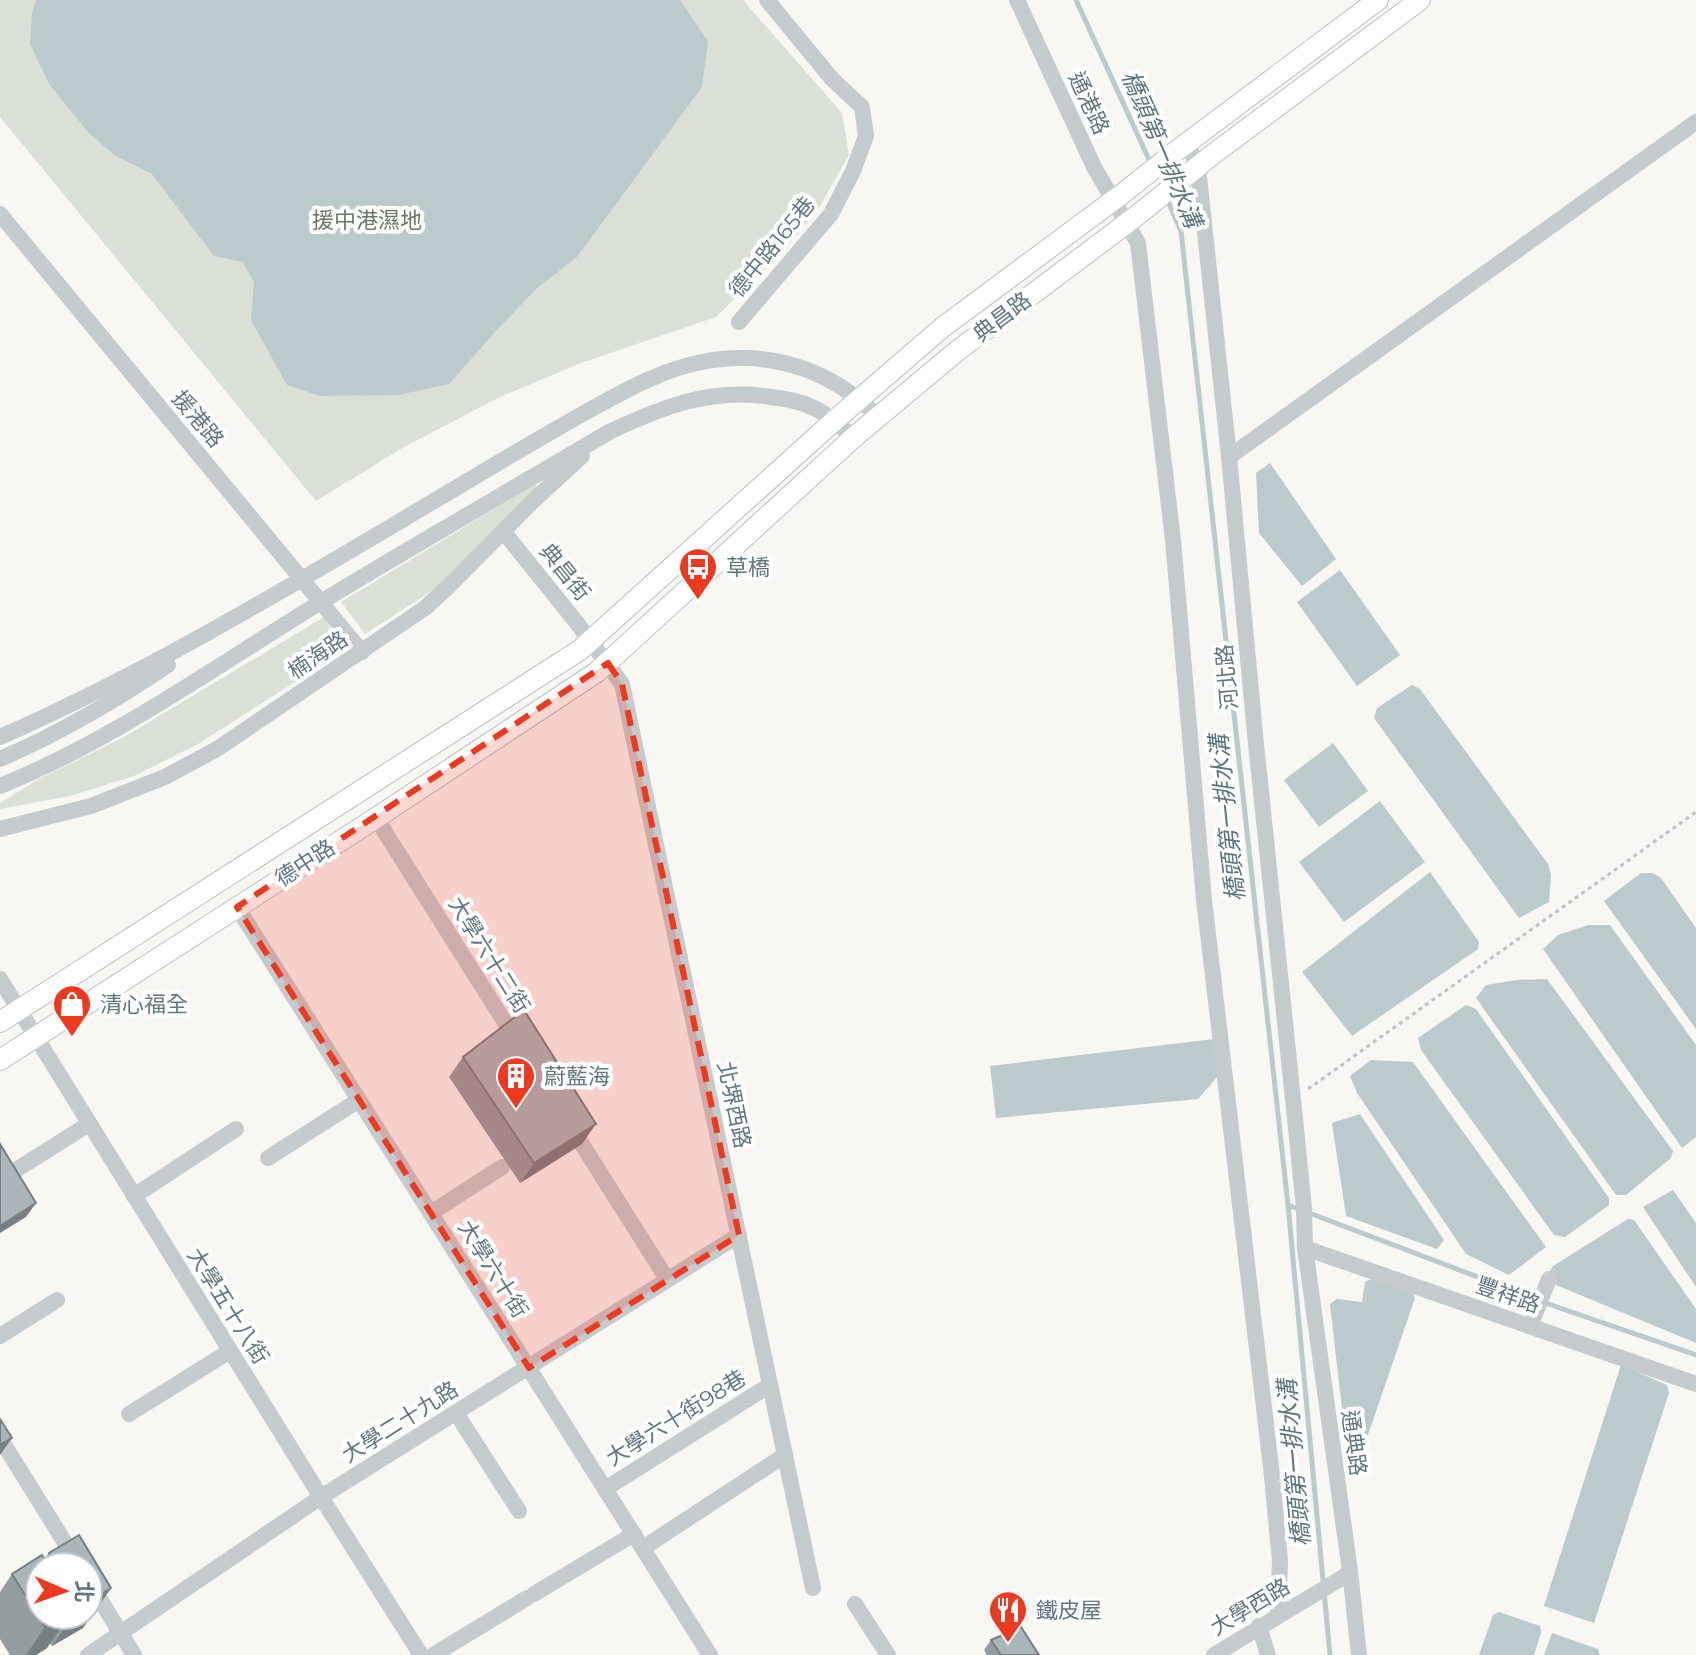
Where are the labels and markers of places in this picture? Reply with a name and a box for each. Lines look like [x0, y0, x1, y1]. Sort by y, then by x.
bus stop icon: 草橋 [677, 546, 719, 601]
place label: 草橋 [726, 554, 770, 581]
shop icon: 清心福全 [51, 983, 93, 1038]
place label: 清心福全 [100, 991, 188, 1018]
building icon: 蔚藍海 [495, 1055, 537, 1110]
place label: 蔚藍海 [544, 1063, 610, 1090]
restaurant icon: 鐵皮屋 [987, 1589, 1029, 1644]
place label: 鐵皮屋 [1036, 1597, 1102, 1624]

